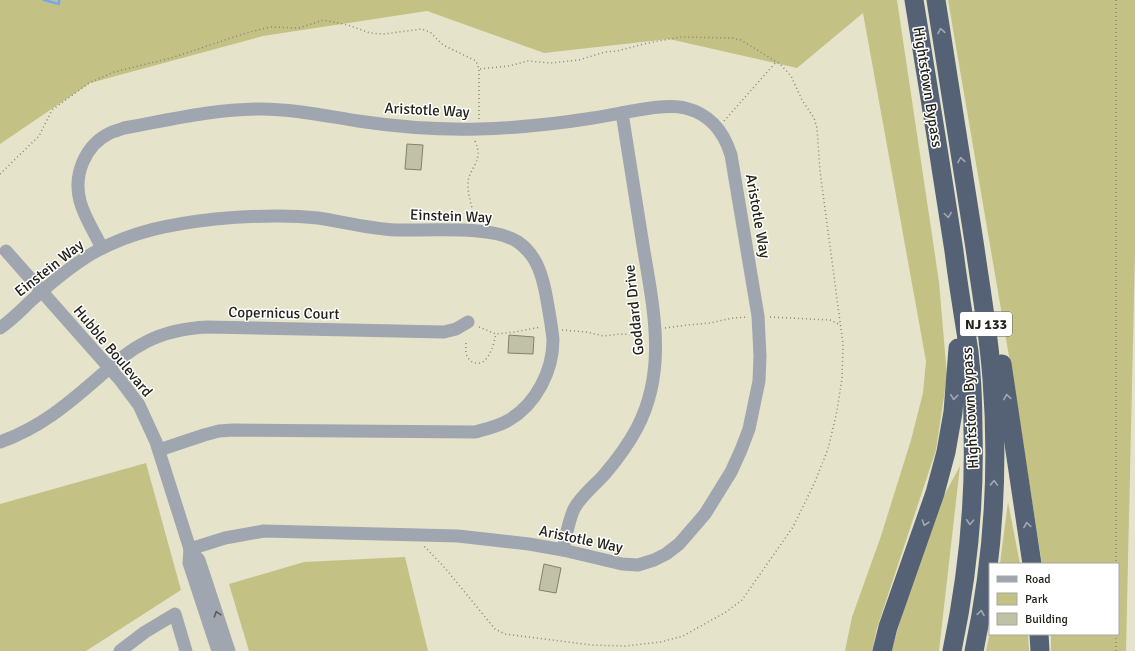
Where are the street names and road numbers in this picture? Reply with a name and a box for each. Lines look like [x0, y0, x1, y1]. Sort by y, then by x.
street label: Hightstown Bypass [910, 25, 946, 149]
street label: Aristotle Way [384, 99, 470, 121]
street label: Aristotle Way [742, 172, 774, 260]
street label: Einstein Way [410, 206, 492, 226]
street label: Einstein Way [11, 236, 87, 300]
street label: Goddard Drive [620, 264, 648, 356]
street label: Hubble Boulevard [70, 302, 156, 400]
street label: Copernicus Court [228, 303, 340, 323]
road number: NJ 133 [960, 312, 1012, 336]
street label: Hightstown Bypass [958, 346, 982, 469]
street label: Aristotle Way [537, 521, 625, 557]

